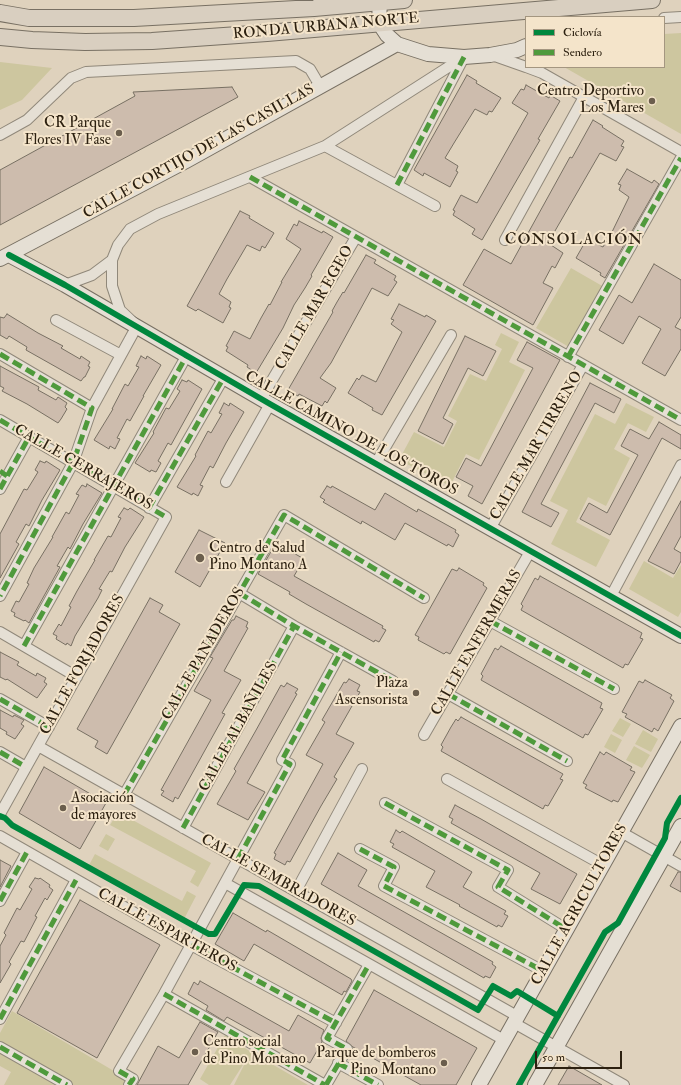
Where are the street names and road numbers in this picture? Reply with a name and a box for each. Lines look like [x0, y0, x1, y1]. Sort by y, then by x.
street label: RONDA URBANA NORTE [232, 10, 420, 44]
street label: CALLE CORTIJO DE LAS CASILLAS [80, 81, 318, 223]
street label: CALLE MAR EGEO [272, 243, 358, 373]
street label: CALLE CAMINO DE LOS TOROS [241, 368, 461, 500]
street label: CALLE MAR TIRRENO [487, 368, 587, 524]
street label: CALLE CERRAJEROS [11, 421, 155, 515]
street label: CALLE ENFERMERAS [428, 567, 526, 719]
street label: CALLE PANADEROS [159, 584, 249, 724]
street label: CALLE FORJADORES [37, 592, 129, 738]
street label: CALLE ALBAÑILES [196, 659, 282, 795]
street label: CALLE AGRICULTORES [528, 821, 632, 989]
street label: CALLE SEMBRADORES [198, 831, 358, 931]
street label: CALLE ESPARTEROS [94, 885, 240, 977]

